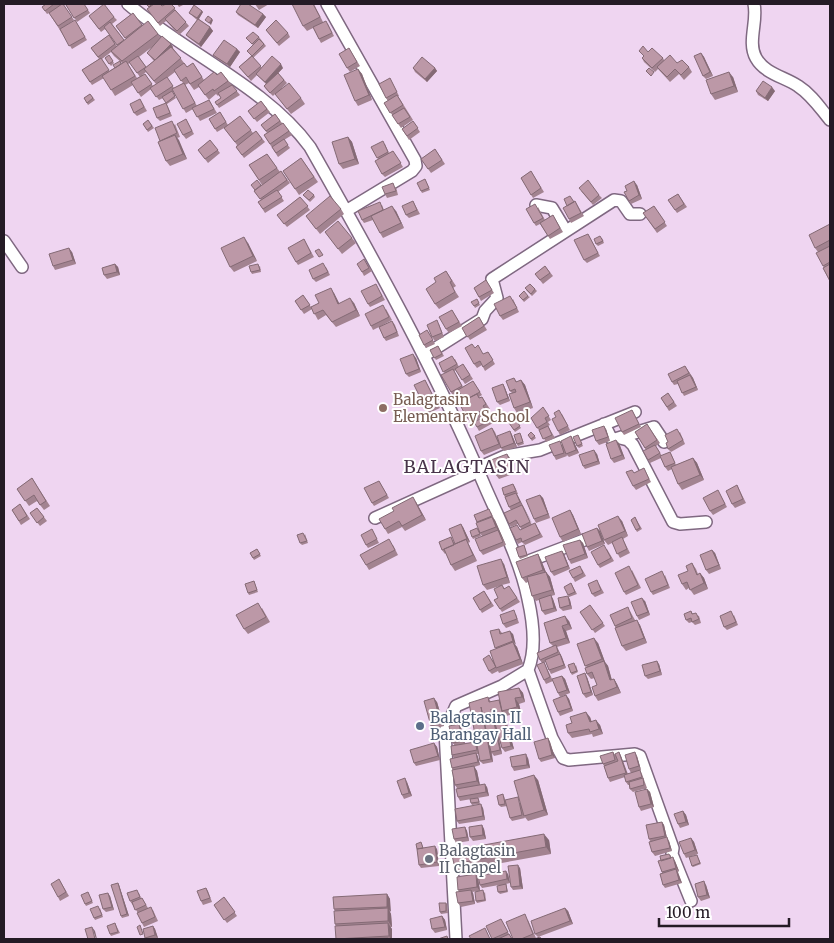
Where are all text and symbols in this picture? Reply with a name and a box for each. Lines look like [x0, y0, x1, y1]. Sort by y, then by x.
place label: Balagtasin Elementary School [393, 390, 530, 426]
marker: Balagtasin Elementary School [377, 402, 389, 414]
district label: BALAGTASIN [403, 455, 531, 478]
place label: Balagtasin II Barangay Hall [430, 708, 532, 744]
marker: Balagtasin II Barangay Hall [414, 720, 426, 732]
place label: Balagtasin II chapel [439, 841, 516, 877]
marker: Balagtasin II chapel [423, 853, 435, 865]
scale bar [659, 896, 789, 928]
text: 100 m [666, 903, 710, 922]

